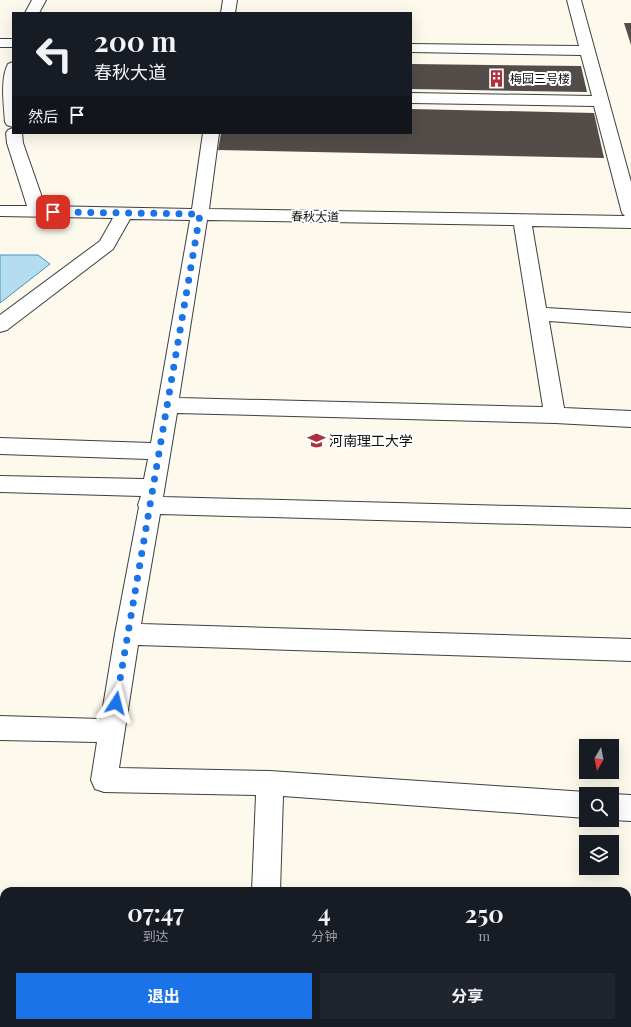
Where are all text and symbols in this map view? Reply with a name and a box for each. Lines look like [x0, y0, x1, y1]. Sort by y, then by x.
text: 200 m [94, 22, 177, 59]
icon: left [28, 28, 80, 80]
text: 春秋大道 [94, 60, 166, 84]
building icon: 梅园三号楼 [487, 68, 507, 88]
place label: 梅园三号楼 [510, 70, 570, 86]
icon: arrive [66, 104, 88, 126]
text: 然后 [28, 106, 58, 126]
pin [36, 195, 70, 229]
icon: arrive [42, 201, 64, 223]
street label: 春秋大道 [291, 208, 339, 224]
school or university icon: 河南理工大学 [306, 430, 326, 450]
place label: 河南理工大学 [329, 431, 413, 450]
position arrow [95, 682, 137, 724]
north arrow [579, 739, 619, 779]
map controls [579, 739, 619, 875]
button: search [579, 787, 619, 827]
button: layers [579, 835, 619, 875]
text: 07:47 [127, 896, 184, 928]
text: 4 [318, 896, 331, 928]
text: 250 [465, 897, 504, 929]
text: 到达 [143, 927, 169, 944]
text: 分钟 [311, 927, 337, 944]
text: m [478, 927, 490, 944]
button: 退出 [16, 973, 312, 1019]
button: 分享 [320, 973, 615, 1019]

